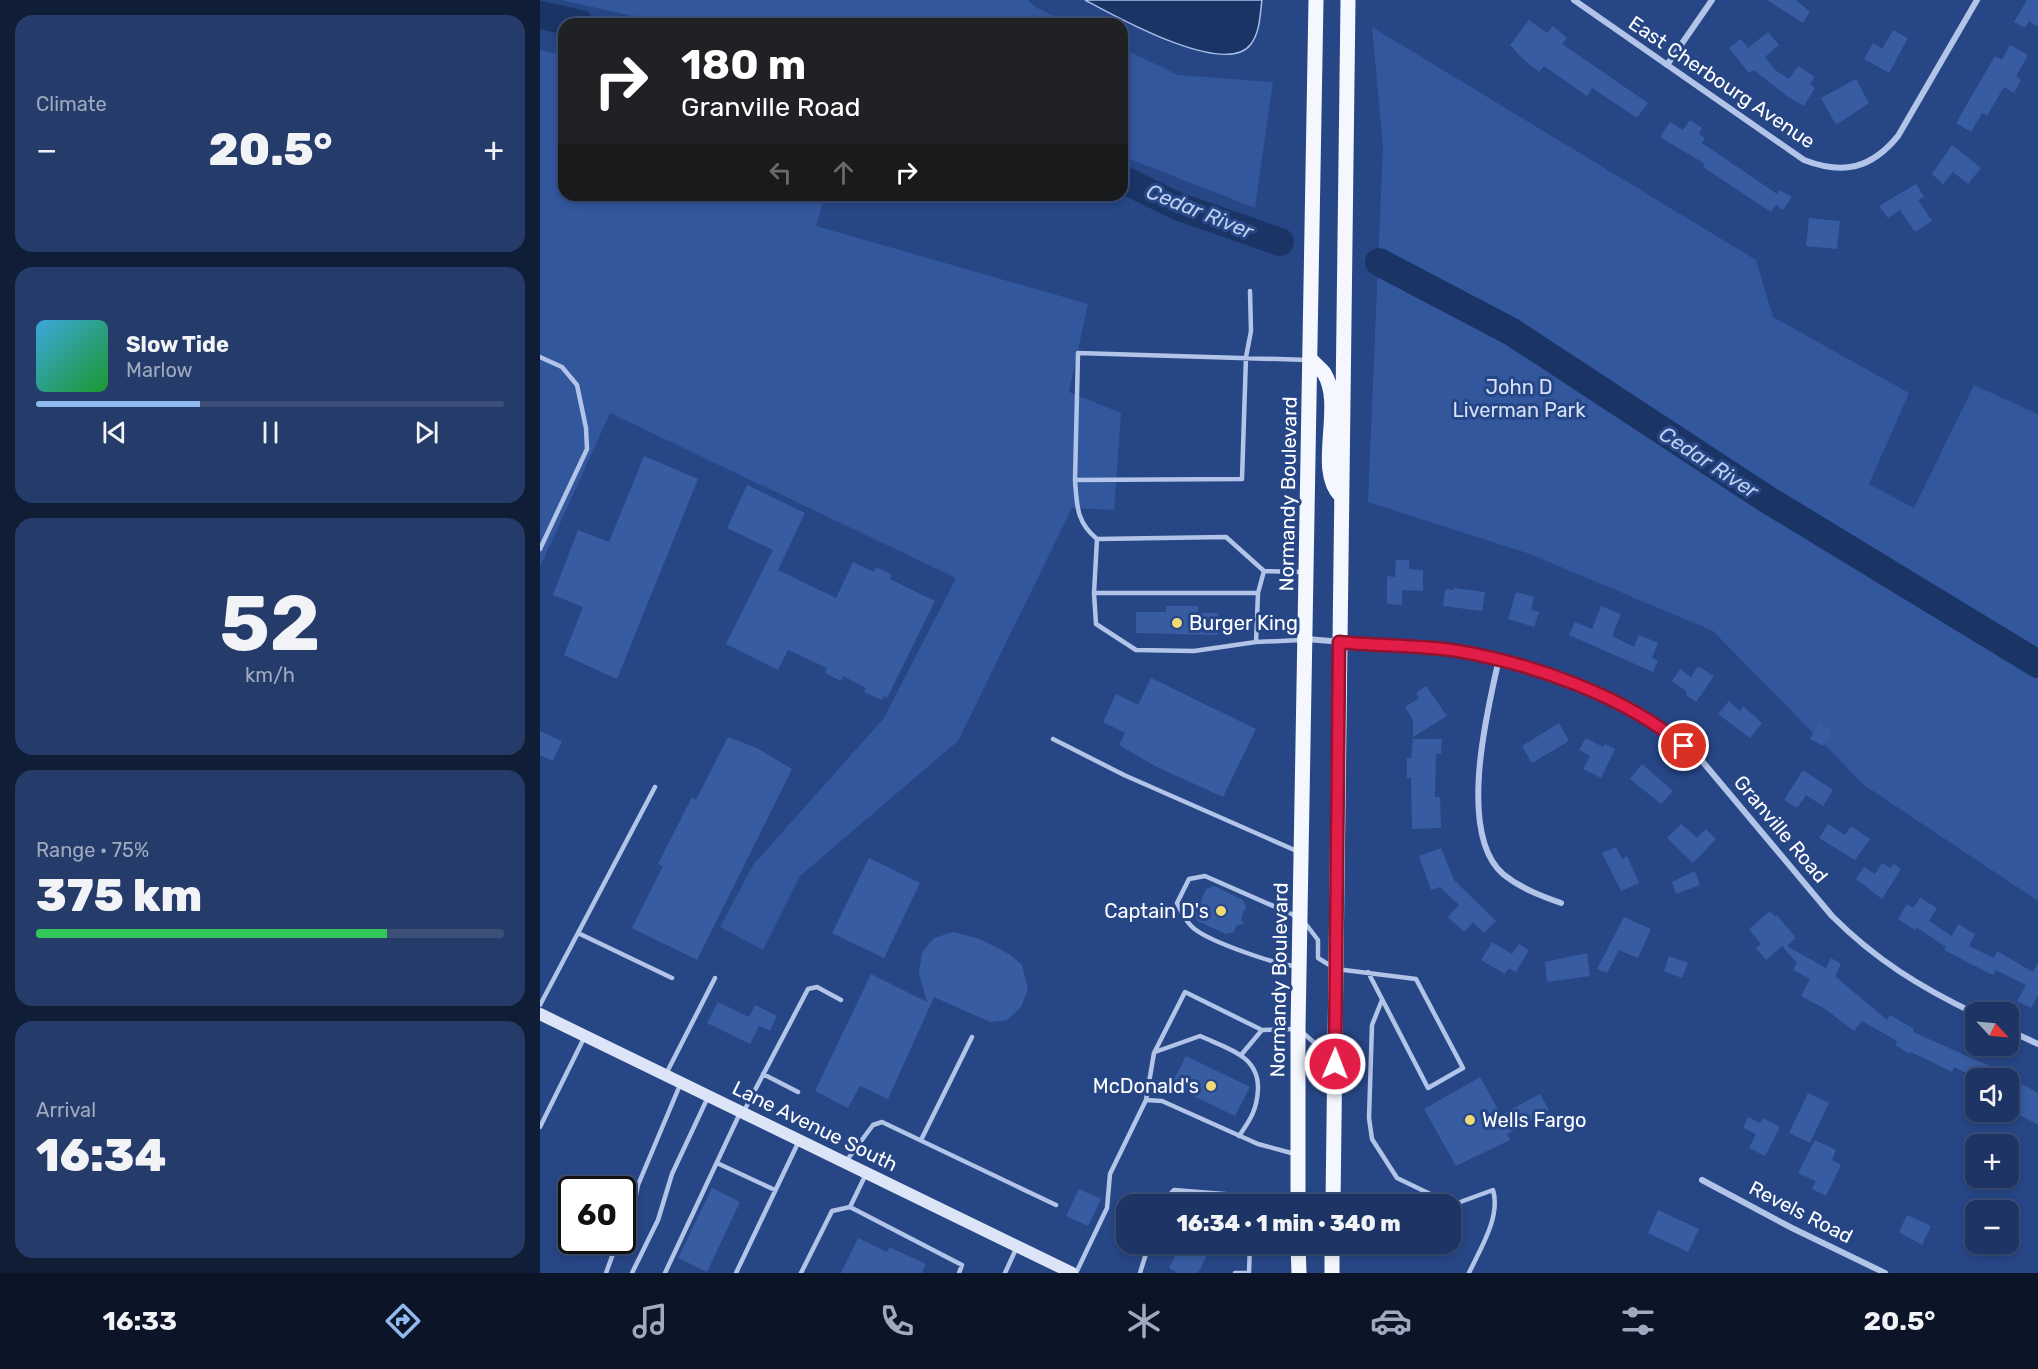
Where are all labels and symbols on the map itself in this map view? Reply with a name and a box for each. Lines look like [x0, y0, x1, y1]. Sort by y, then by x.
street label: East Cherbourg Avenue [1624, 11, 1820, 153]
water label: Cedar River [1143, 178, 1258, 244]
park label: John D Liverman Park [1452, 375, 1586, 422]
street label: Normandy Boulevard [1274, 396, 1302, 592]
water label: Cedar River [1655, 421, 1764, 504]
place label: Burger King [1189, 611, 1298, 635]
marker: Burger King [1170, 616, 1184, 630]
pin [1658, 720, 1709, 771]
street label: Granville Road [1729, 770, 1833, 888]
street label: Normandy Boulevard [1265, 882, 1293, 1078]
place label: Captain D's [1104, 899, 1209, 923]
marker: Captain D's [1214, 904, 1228, 918]
north arrow [1965, 1002, 2019, 1056]
position arrow [1303, 1032, 1367, 1096]
place label: McDonald's [1093, 1074, 1199, 1098]
street label: Lane Avenue South [728, 1076, 902, 1176]
marker: McDonald's [1204, 1079, 1218, 1093]
place label: Wells Fargo [1482, 1108, 1587, 1132]
marker: Wells Fargo [1463, 1113, 1477, 1127]
speed limit sign: 60 [558, 1176, 636, 1254]
street label: Revels Road [1745, 1176, 1857, 1248]

